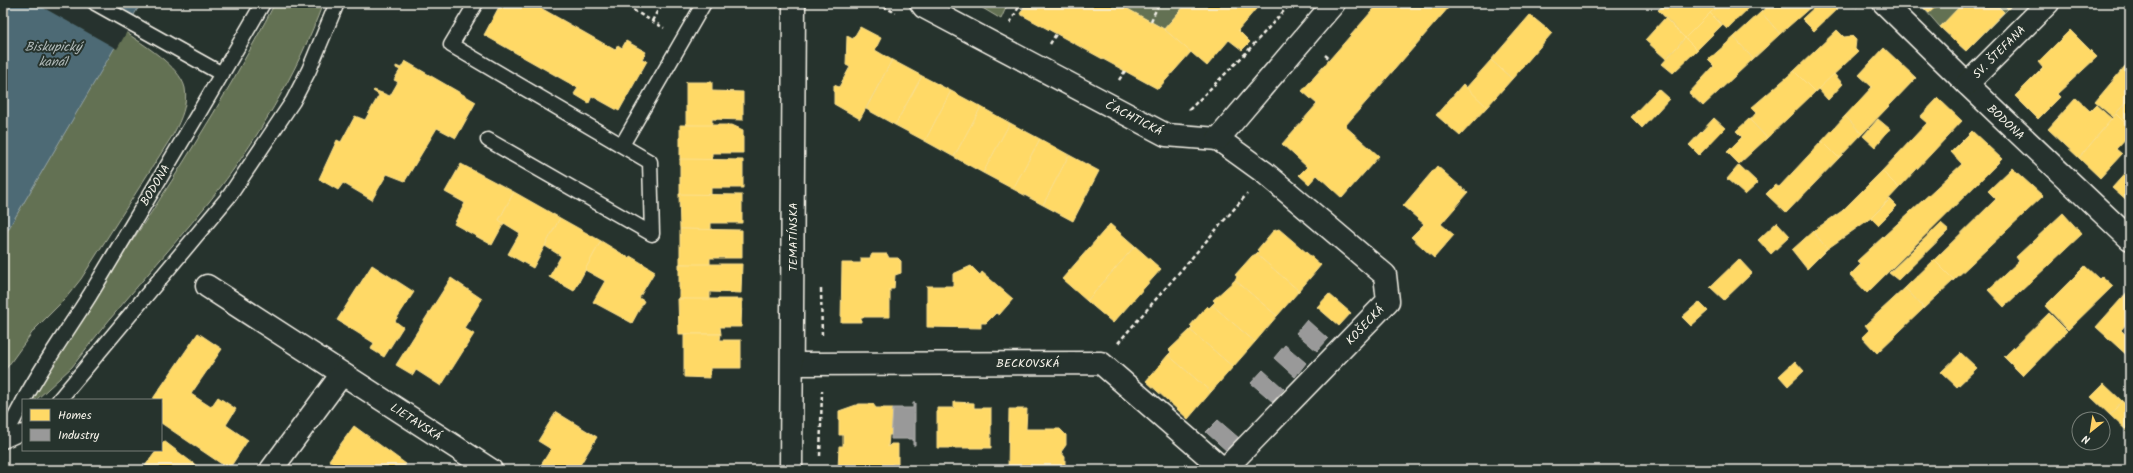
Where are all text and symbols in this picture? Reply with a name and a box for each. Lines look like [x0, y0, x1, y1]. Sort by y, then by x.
street label: SV. ŠTEFANA [1968, 21, 2031, 84]
water label: Biskupický kanál [25, 37, 84, 73]
street label: ČACHTICKÁ [1102, 96, 1166, 141]
street label: BODONA [1983, 100, 2029, 145]
street label: BODONA [136, 161, 175, 210]
street label: TEMATÍNSKA [784, 202, 803, 272]
street label: KOŠECKÁ [1341, 301, 1389, 350]
street label: BECKOVSKÁ [996, 354, 1060, 373]
legend [22, 399, 162, 451]
street label: LIETAVSKÁ [386, 399, 445, 446]
text: Homes [58, 406, 92, 425]
north arrow [2071, 411, 2111, 451]
text: Industry [58, 426, 100, 445]
text: N [2079, 429, 2094, 448]

